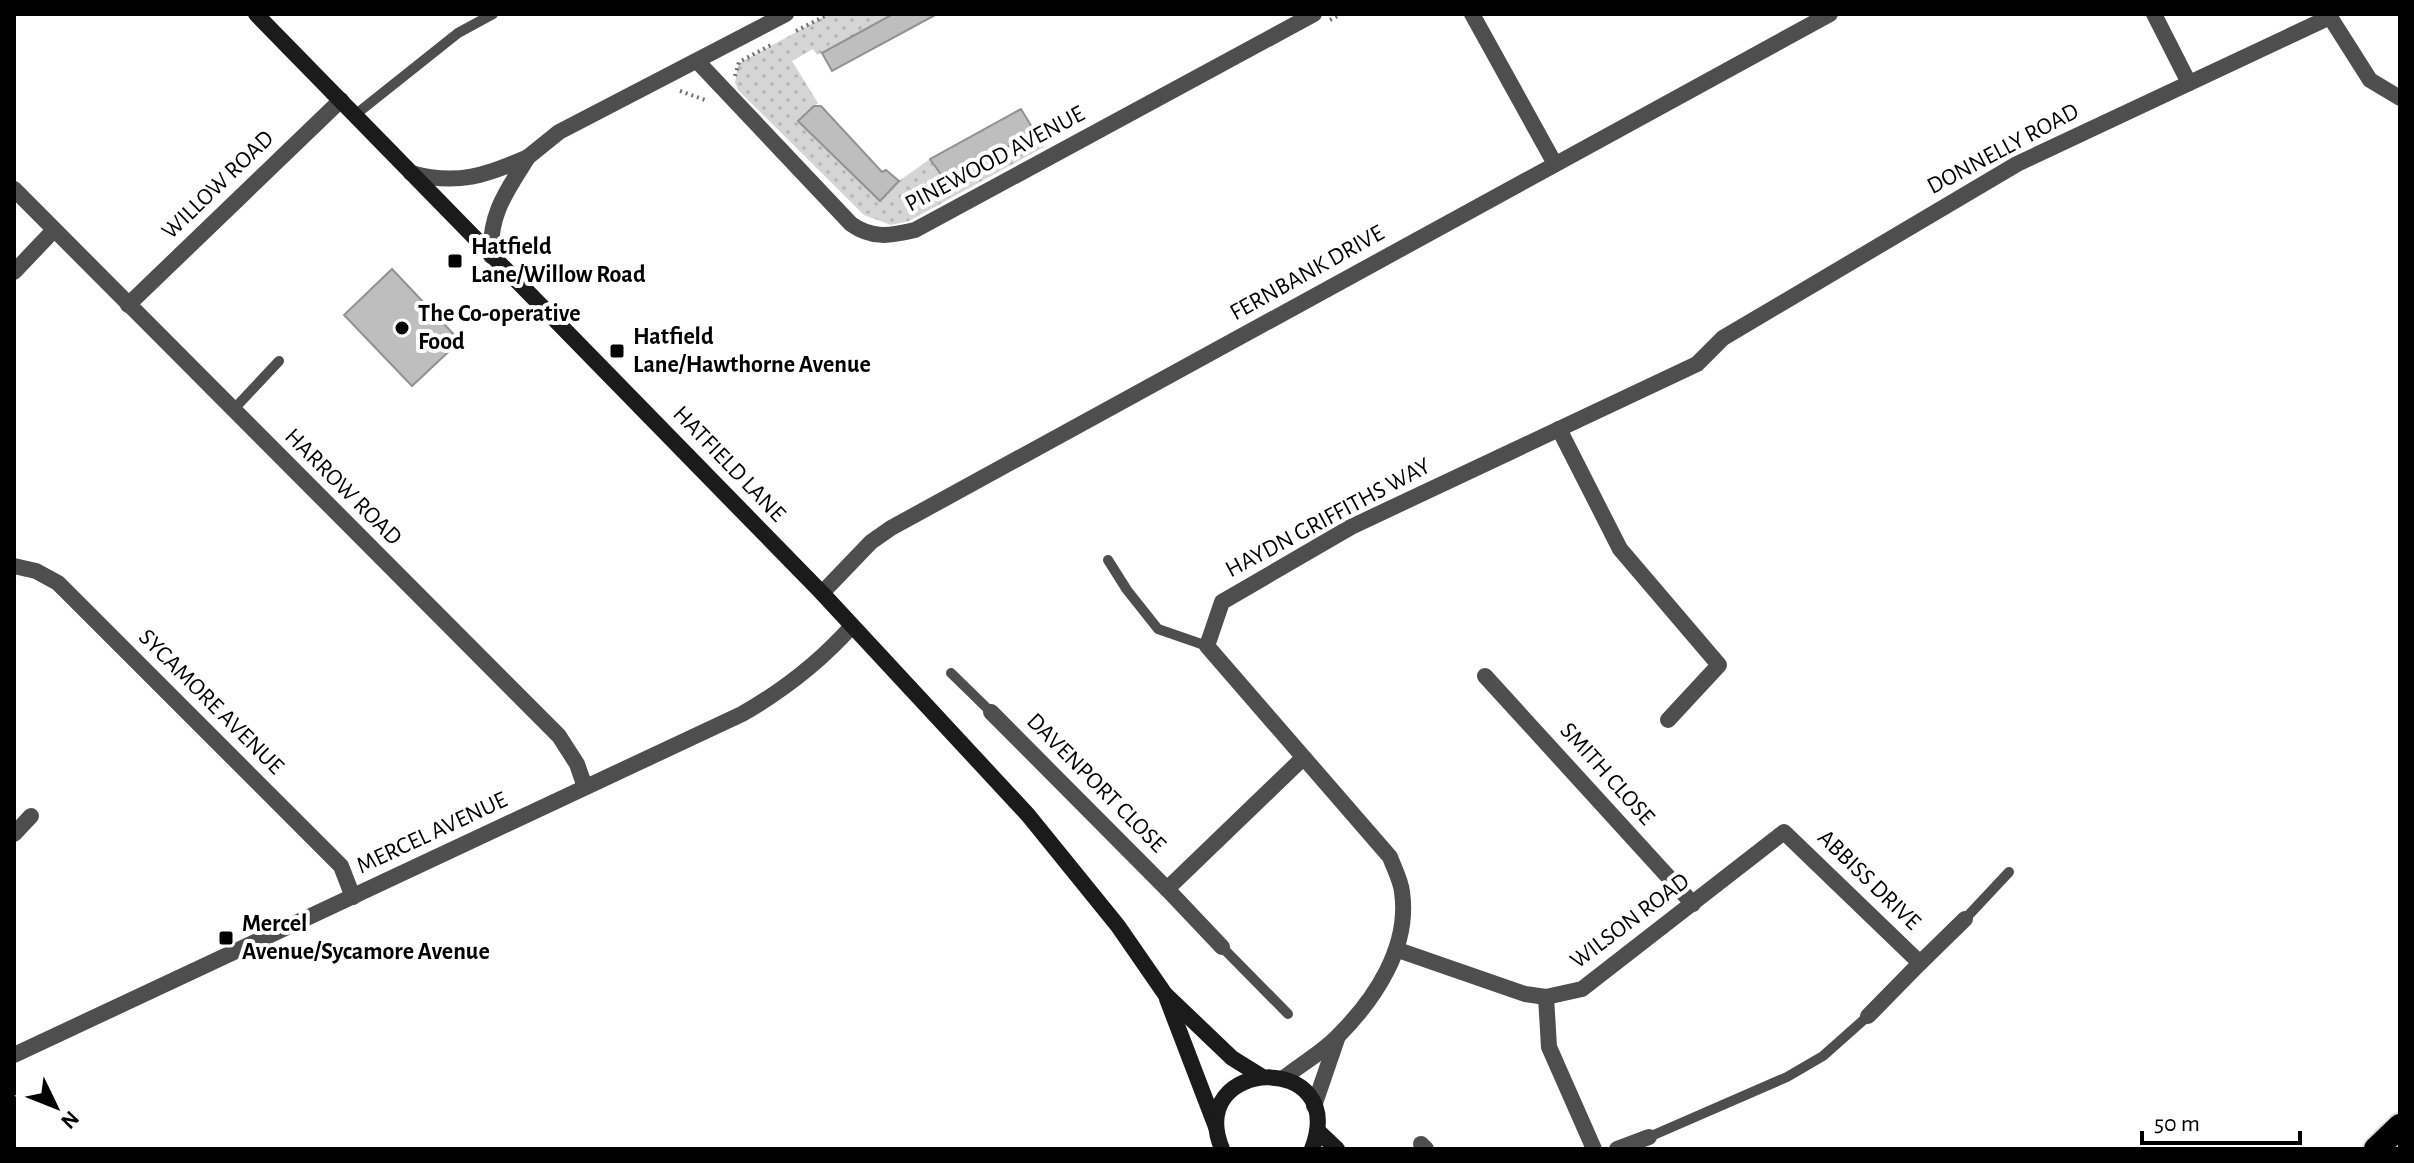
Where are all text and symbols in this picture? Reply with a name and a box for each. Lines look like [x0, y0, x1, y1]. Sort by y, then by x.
street label: DONNELLY ROAD [1923, 99, 2083, 199]
street label: PINEWOOD AVENUE [901, 101, 1089, 216]
street label: WILLOW ROAD [158, 126, 278, 244]
street label: FERNBANK DRIVE [1226, 221, 1388, 325]
place label: Hatfield Lane/Willow Road [471, 235, 646, 287]
marker: Hatfield Lane/Willow Road [446, 252, 464, 270]
place label: The Co-operative Food [418, 302, 580, 354]
marker: The Co-operative Food [393, 319, 411, 337]
place label: Hatfield Lane/Hawthorne Avenue [633, 325, 871, 377]
marker: Hatfield Lane/Hawthorne Avenue [608, 342, 626, 360]
street label: HATFIELD LANE [668, 402, 790, 527]
street label: HARROW ROAD [280, 424, 406, 550]
street label: HAYDN GRIFFITHS WAY [1221, 454, 1435, 582]
street label: SYCAMORE AVENUE [134, 625, 288, 779]
street label: DAVENPORT CLOSE [1022, 709, 1170, 857]
street label: SMITH CLOSE [1555, 718, 1659, 830]
street label: MERCEL AVENUE [353, 787, 511, 878]
street label: ABBISS DRIVE [1813, 825, 1925, 935]
street label: WILSON ROAD [1566, 869, 1694, 973]
place label: Mercel Avenue/Sycamore Avenue [242, 912, 490, 964]
marker: Mercel Avenue/Sycamore Avenue [217, 929, 235, 947]
north arrow [16, 1067, 96, 1147]
scale bar [2142, 1095, 2300, 1145]
text: N [57, 1107, 83, 1133]
text: 50 m [2154, 1112, 2200, 1136]

